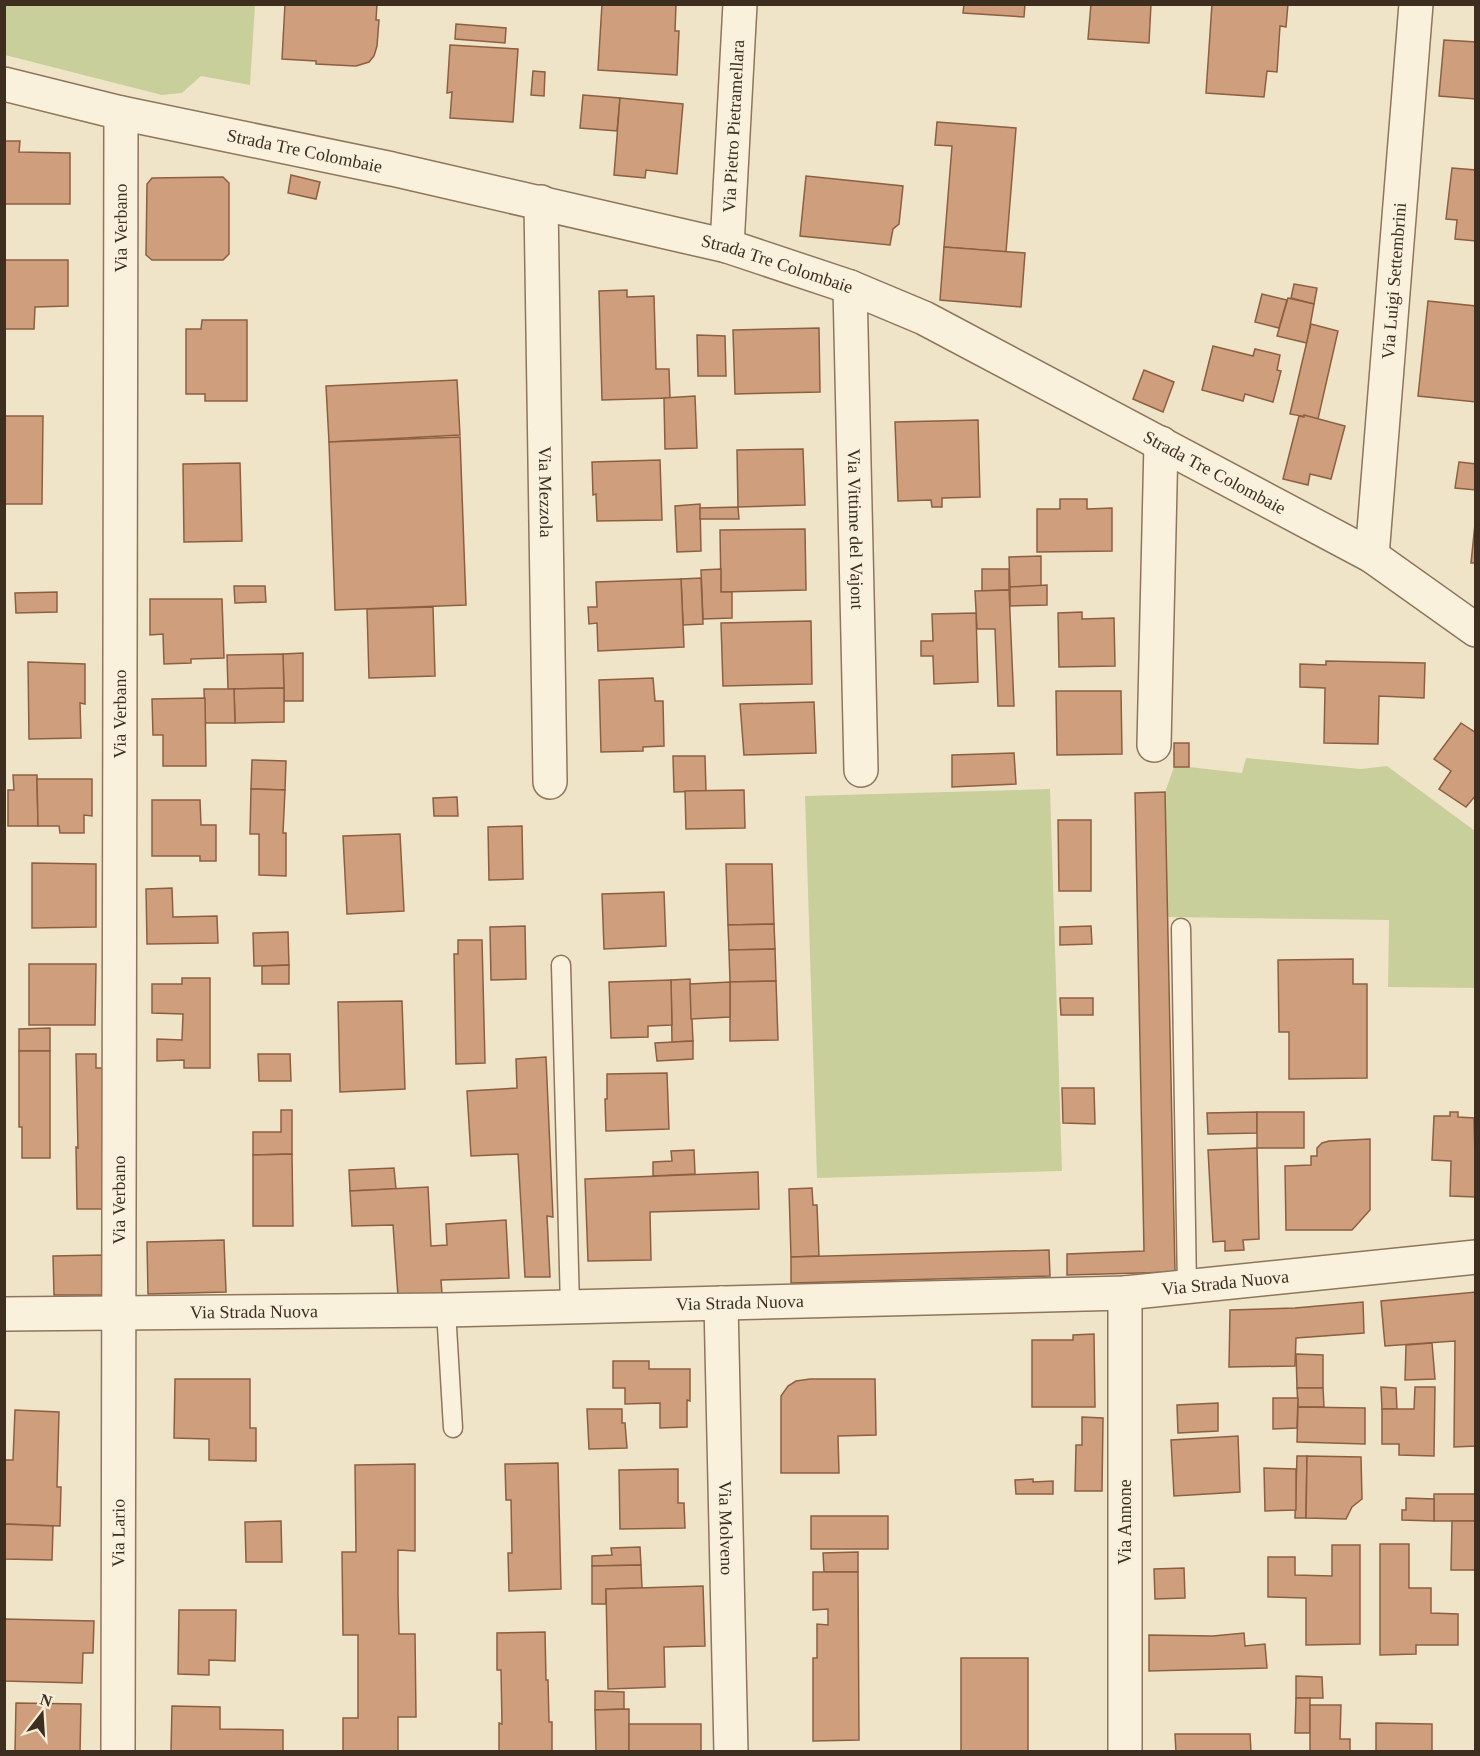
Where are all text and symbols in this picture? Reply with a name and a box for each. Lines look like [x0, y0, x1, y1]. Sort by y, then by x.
street label: Via Pietro Pietramellara [719, 39, 748, 213]
street label: Strada Tre Colombaie [225, 125, 384, 177]
street label: Via Verbano [111, 183, 131, 273]
street label: Via Luigi Settembrini [1378, 202, 1410, 360]
street label: Strada Tre Colombaie [699, 230, 855, 297]
street label: Strada Tre Colombaie [1140, 426, 1289, 518]
street label: Via Mezzola [535, 446, 556, 538]
street label: Via Vittime del Vajont [844, 448, 867, 610]
street label: Via Verbano [110, 669, 130, 759]
street label: Via Verbano [109, 1155, 129, 1245]
street label: Via Strada Nuova [1161, 1266, 1290, 1299]
street label: Via Strada Nuova [676, 1291, 804, 1314]
street label: Via Strada Nuova [190, 1301, 318, 1322]
street label: Via Annone [1115, 1479, 1135, 1565]
street label: Via Molveno [715, 1480, 737, 1575]
street label: Via Lario [108, 1499, 128, 1567]
north arrow [12, 1684, 72, 1744]
text: N [38, 1690, 55, 1710]

